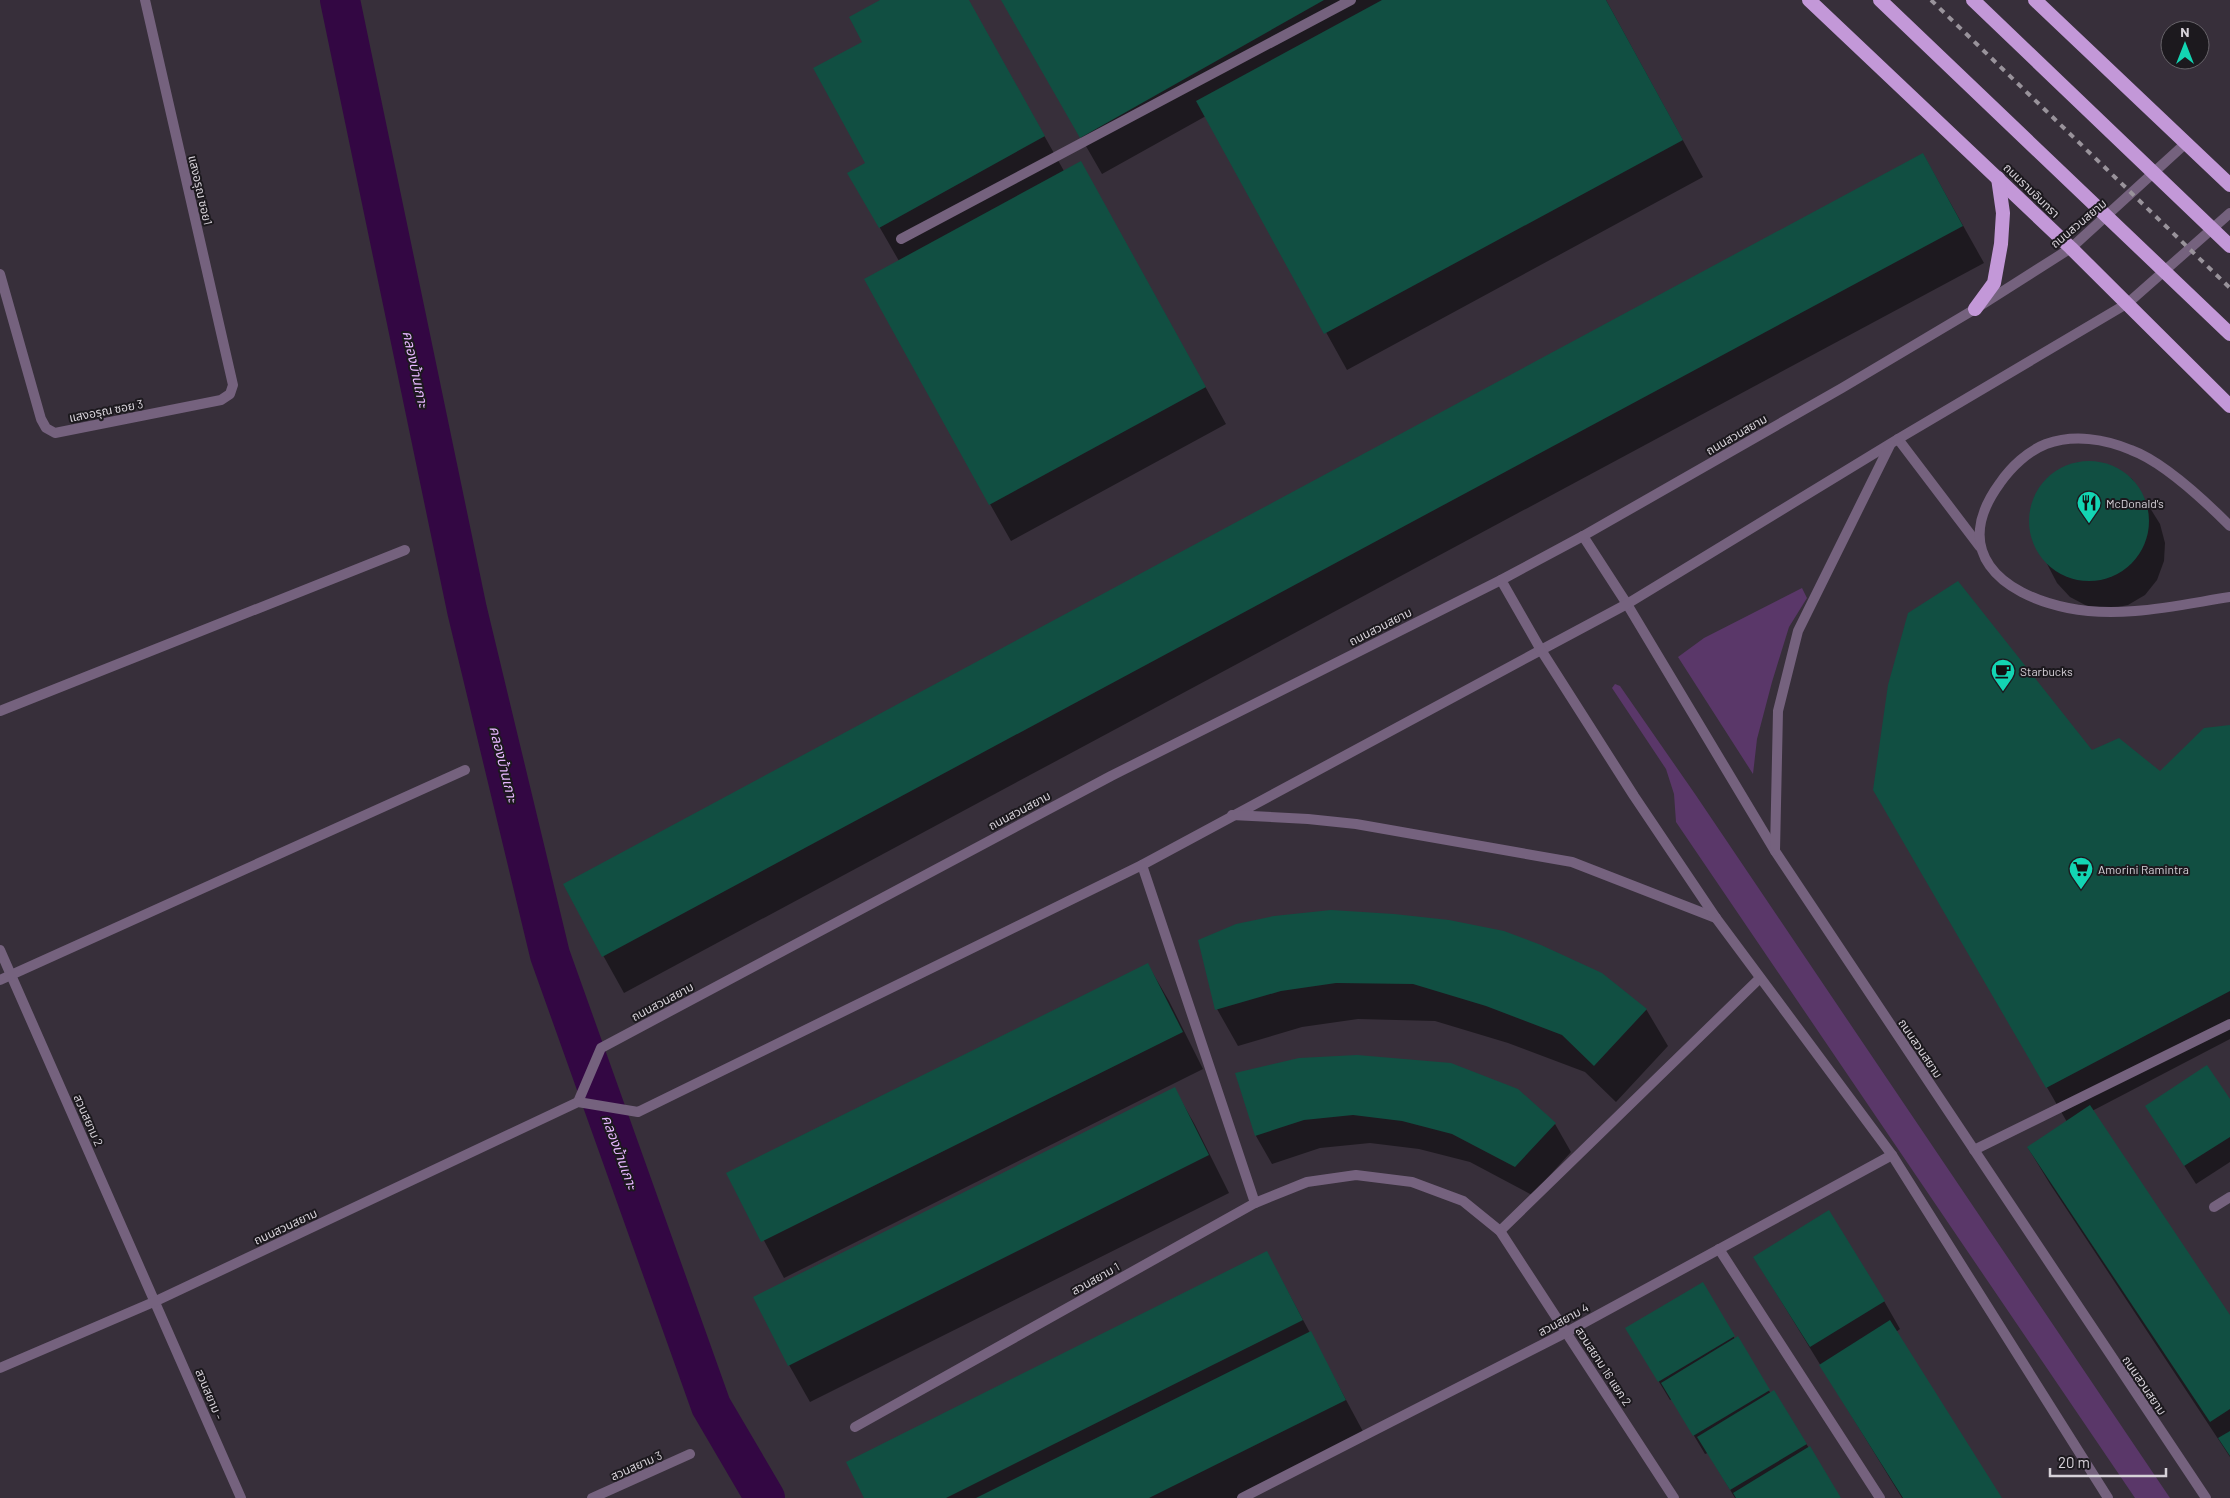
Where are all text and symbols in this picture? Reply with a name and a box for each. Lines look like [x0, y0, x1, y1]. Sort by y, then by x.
north arrow [2160, 20, 2210, 70]
text: N [2180, 23, 2190, 40]
street label: แสงอรุณ ซอย1 [185, 154, 216, 226]
street label: ถนนรามอินทรา [2001, 160, 2063, 220]
street label: ถนนสวนสยาม [2047, 196, 2109, 250]
water label: คลองบ้านเกาะ [400, 329, 433, 410]
street label: แสงอรุณ ซอย 3 [68, 396, 144, 425]
street label: ถนนสวนสยาม [1703, 411, 1769, 457]
restaurant icon: McDonald's [2076, 490, 2102, 524]
place label: McDonald's [2106, 496, 2164, 510]
street label: ถนนสวนสยาม [1346, 604, 1414, 648]
cafe icon: Starbucks [1990, 658, 2016, 692]
place label: Starbucks [2020, 664, 2073, 678]
water label: คลองบ้านเกาะ [486, 724, 522, 805]
street label: ถนนสวนสยาม [986, 788, 1052, 832]
supermarket icon: Amorini Ramintra [2068, 856, 2094, 890]
place label: Amorini Ramintra [2098, 862, 2189, 876]
street label: ถนนสวนสยาม [629, 979, 695, 1023]
street label: ถนนสวนสยาม [1896, 1016, 1946, 1080]
street label: สวนสยาม 2 [71, 1092, 107, 1148]
water label: คลองบ้านเกาะ [599, 1113, 642, 1193]
street label: ถนนสวนสยาม [251, 1205, 319, 1247]
street label: สวนสยาม 1 [1068, 1259, 1122, 1297]
street label: สวนสยาม 4 [1535, 1300, 1591, 1338]
street label: สวนสยาม 16 แยก 2 [1573, 1324, 1635, 1408]
street label: ถนนสวนสยาม [2120, 1353, 2170, 1417]
street label: สวนสยาม - [193, 1367, 227, 1422]
scale bar [2050, 1446, 2166, 1478]
street label: สวนสยาม 3 [608, 1447, 664, 1483]
text: 20 m [2058, 1453, 2090, 1471]

